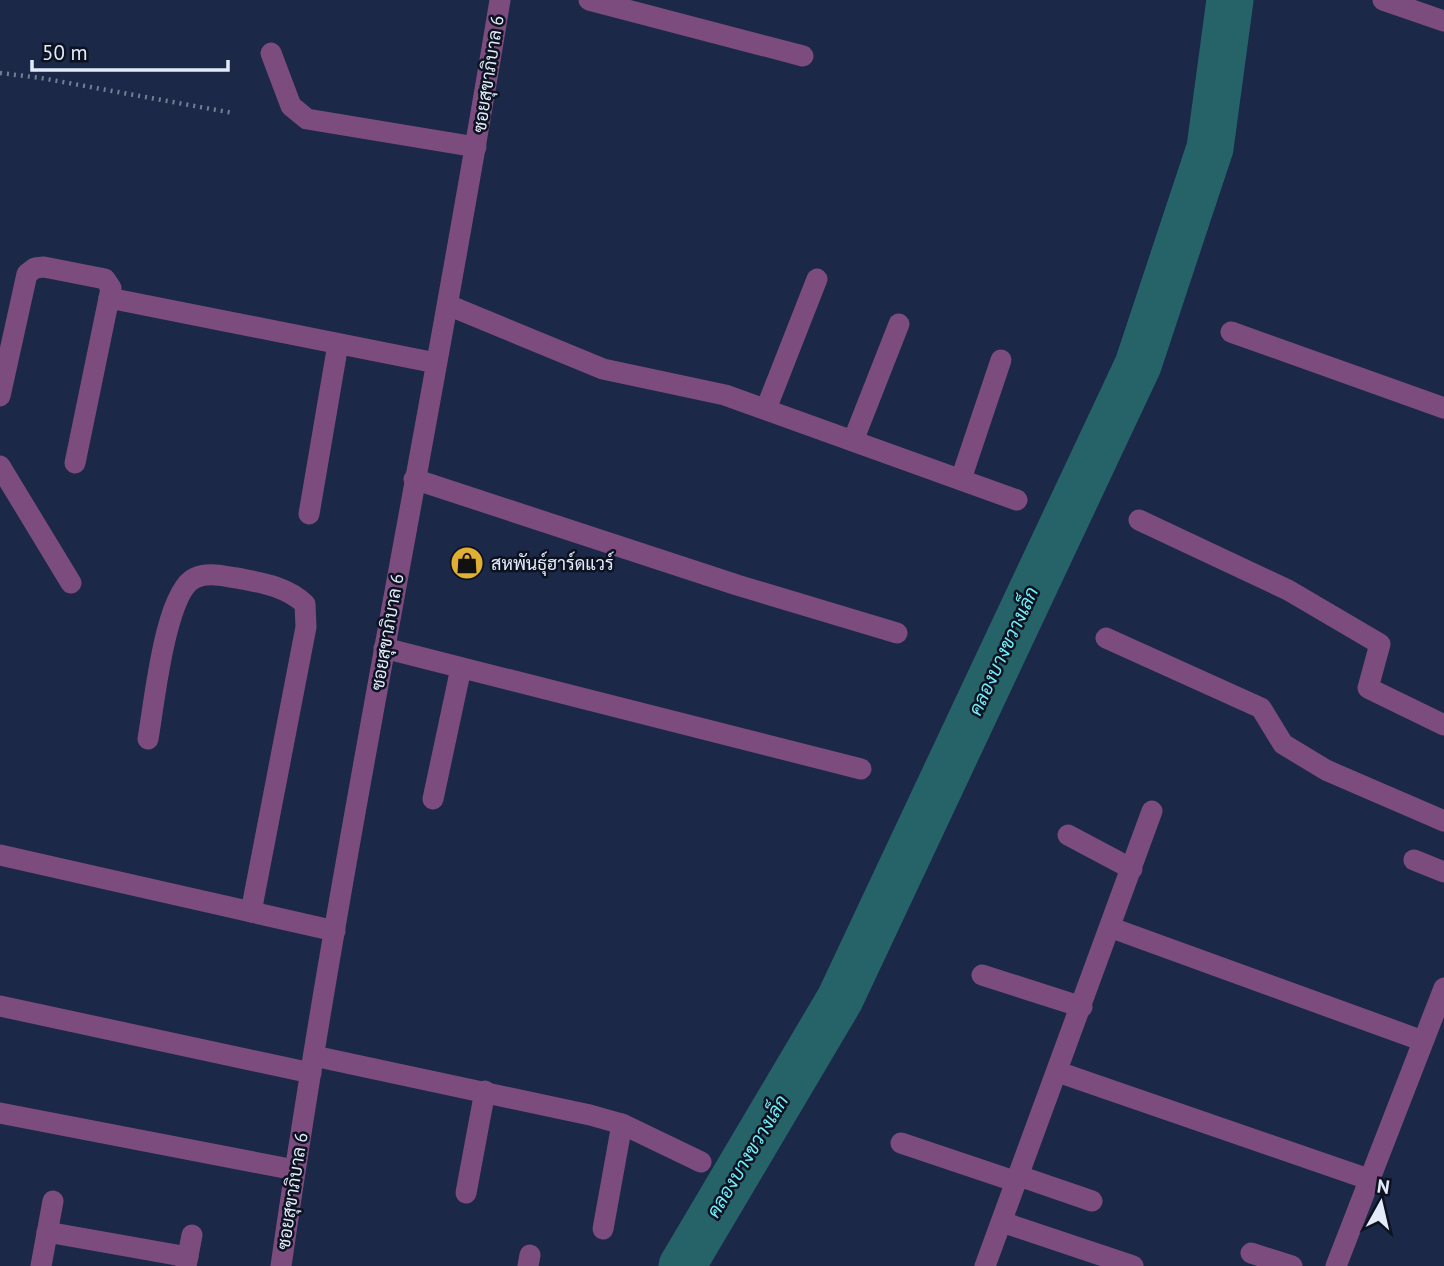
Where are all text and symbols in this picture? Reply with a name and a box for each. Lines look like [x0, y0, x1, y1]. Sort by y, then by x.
street label: ซอยสุขาภิบาล 6 [467, 14, 510, 134]
scale bar [32, 28, 228, 72]
text: 50 m [42, 39, 88, 66]
shop icon: สหพันธุ์ฮาร์ดแวร์ [448, 544, 486, 582]
place label: สหพันธุ์ฮาร์ดแวร์ [491, 551, 614, 576]
street label: ซอยสุขาภิบาล 6 [365, 572, 410, 692]
water label: คลองบางขวางเล็ก [962, 582, 1043, 719]
water label: คลองบางขวางเล็ก [700, 1090, 793, 1222]
street label: ซอยสุขาภิบาล 6 [271, 1131, 314, 1251]
north arrow [1346, 1168, 1416, 1238]
text: N [1376, 1173, 1391, 1199]

